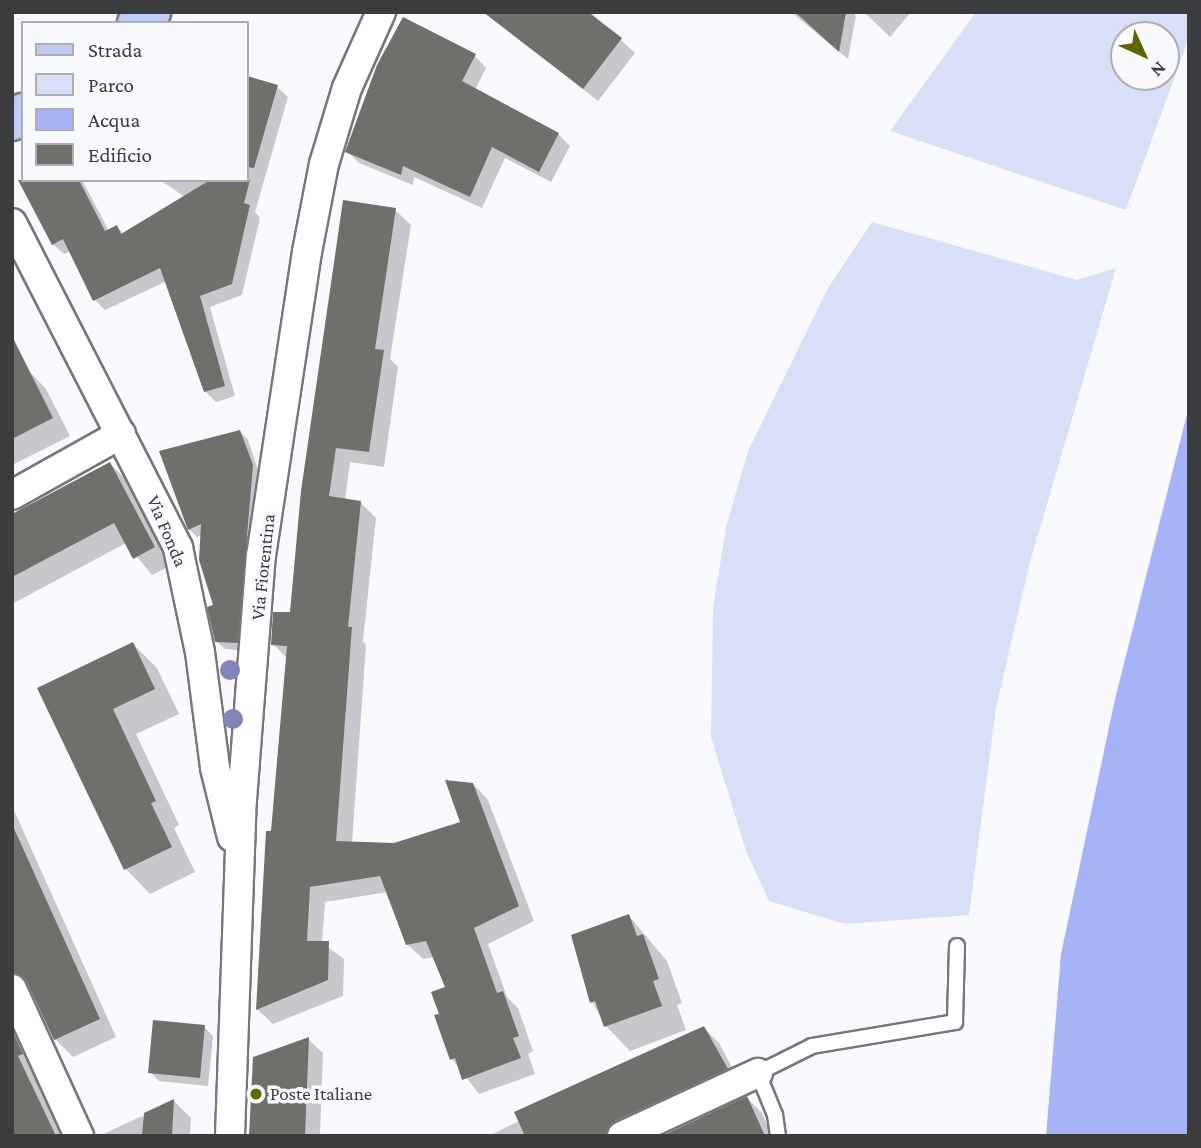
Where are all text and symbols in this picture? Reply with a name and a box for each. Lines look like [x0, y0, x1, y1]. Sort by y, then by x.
legend [21, 21, 248, 182]
north arrow [1110, 21, 1180, 91]
text: Strada [88, 38, 142, 62]
text: N [1147, 58, 1171, 82]
text: Parco [88, 73, 134, 97]
text: Acqua [88, 108, 140, 132]
text: Edificio [88, 143, 152, 167]
street label: Via Fonda [142, 492, 192, 570]
street label: Via Fiorentina [246, 513, 280, 621]
place label: Poste Italiane [270, 1083, 372, 1105]
marker: Poste Italiane [248, 1086, 264, 1102]

